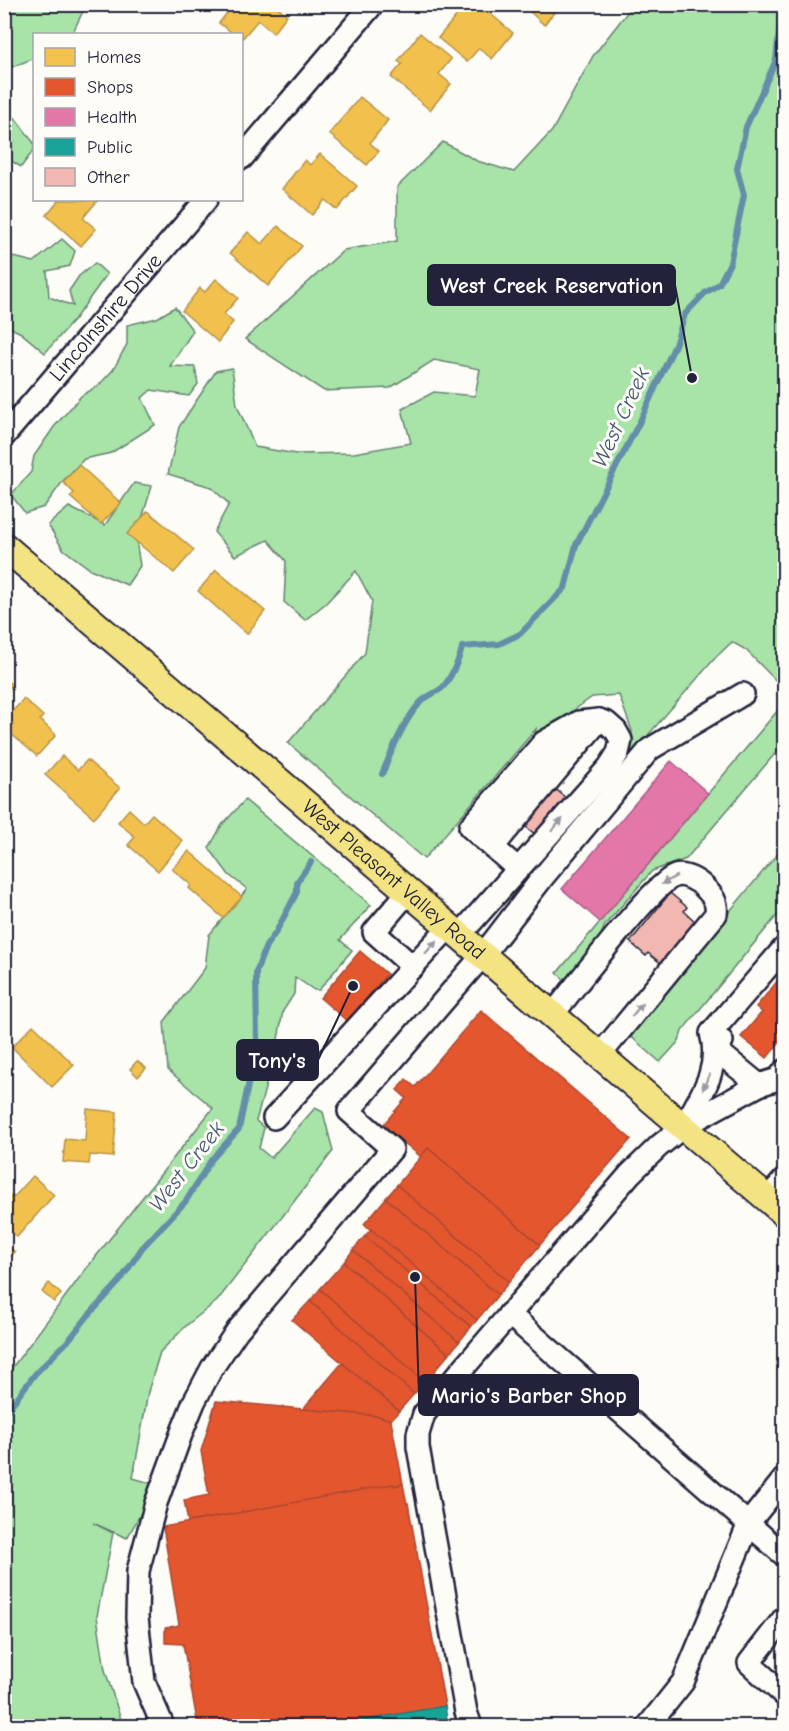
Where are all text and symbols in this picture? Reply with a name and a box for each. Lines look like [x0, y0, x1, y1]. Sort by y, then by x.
legend [33, 33, 243, 201]
text: Homes [87, 47, 141, 68]
text: Shops [87, 77, 133, 98]
text: Health [87, 107, 137, 128]
text: Public [87, 137, 133, 158]
text: Other [87, 167, 130, 188]
street label: Lincolnshire Drive [44, 249, 167, 386]
callout: West Creek Reservation [428, 265, 675, 305]
text: West Creek Reservation [440, 273, 664, 299]
water label: West Creek [586, 363, 655, 471]
street label: West Pleasant Valley Road [297, 794, 490, 964]
one-way arrow [550, 818, 563, 833]
one-way arrow [661, 874, 678, 885]
one-way arrow [424, 940, 437, 955]
one-way arrow [631, 1002, 644, 1018]
callout: Tony's [237, 1040, 318, 1080]
text: Tony's [248, 1048, 306, 1074]
one-way arrow [701, 1073, 711, 1091]
water label: West Creek [144, 1116, 230, 1217]
callout: Mario's Barber Shop [419, 1375, 638, 1415]
text: Mario's Barber Shop [431, 1383, 627, 1409]

